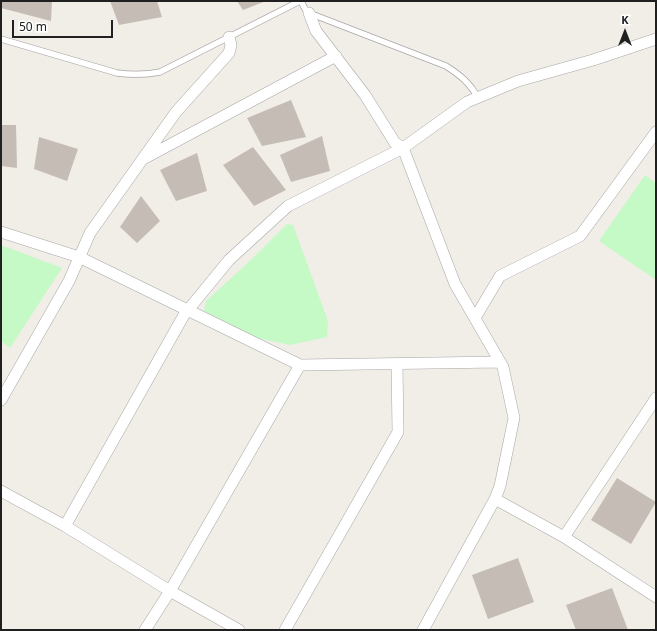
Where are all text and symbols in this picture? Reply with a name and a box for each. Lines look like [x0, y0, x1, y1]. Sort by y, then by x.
scale bar [14, 12, 115, 38]
north arrow [605, 12, 645, 52]
text: K [621, 12, 629, 27]
text: 50 m [19, 18, 47, 35]

